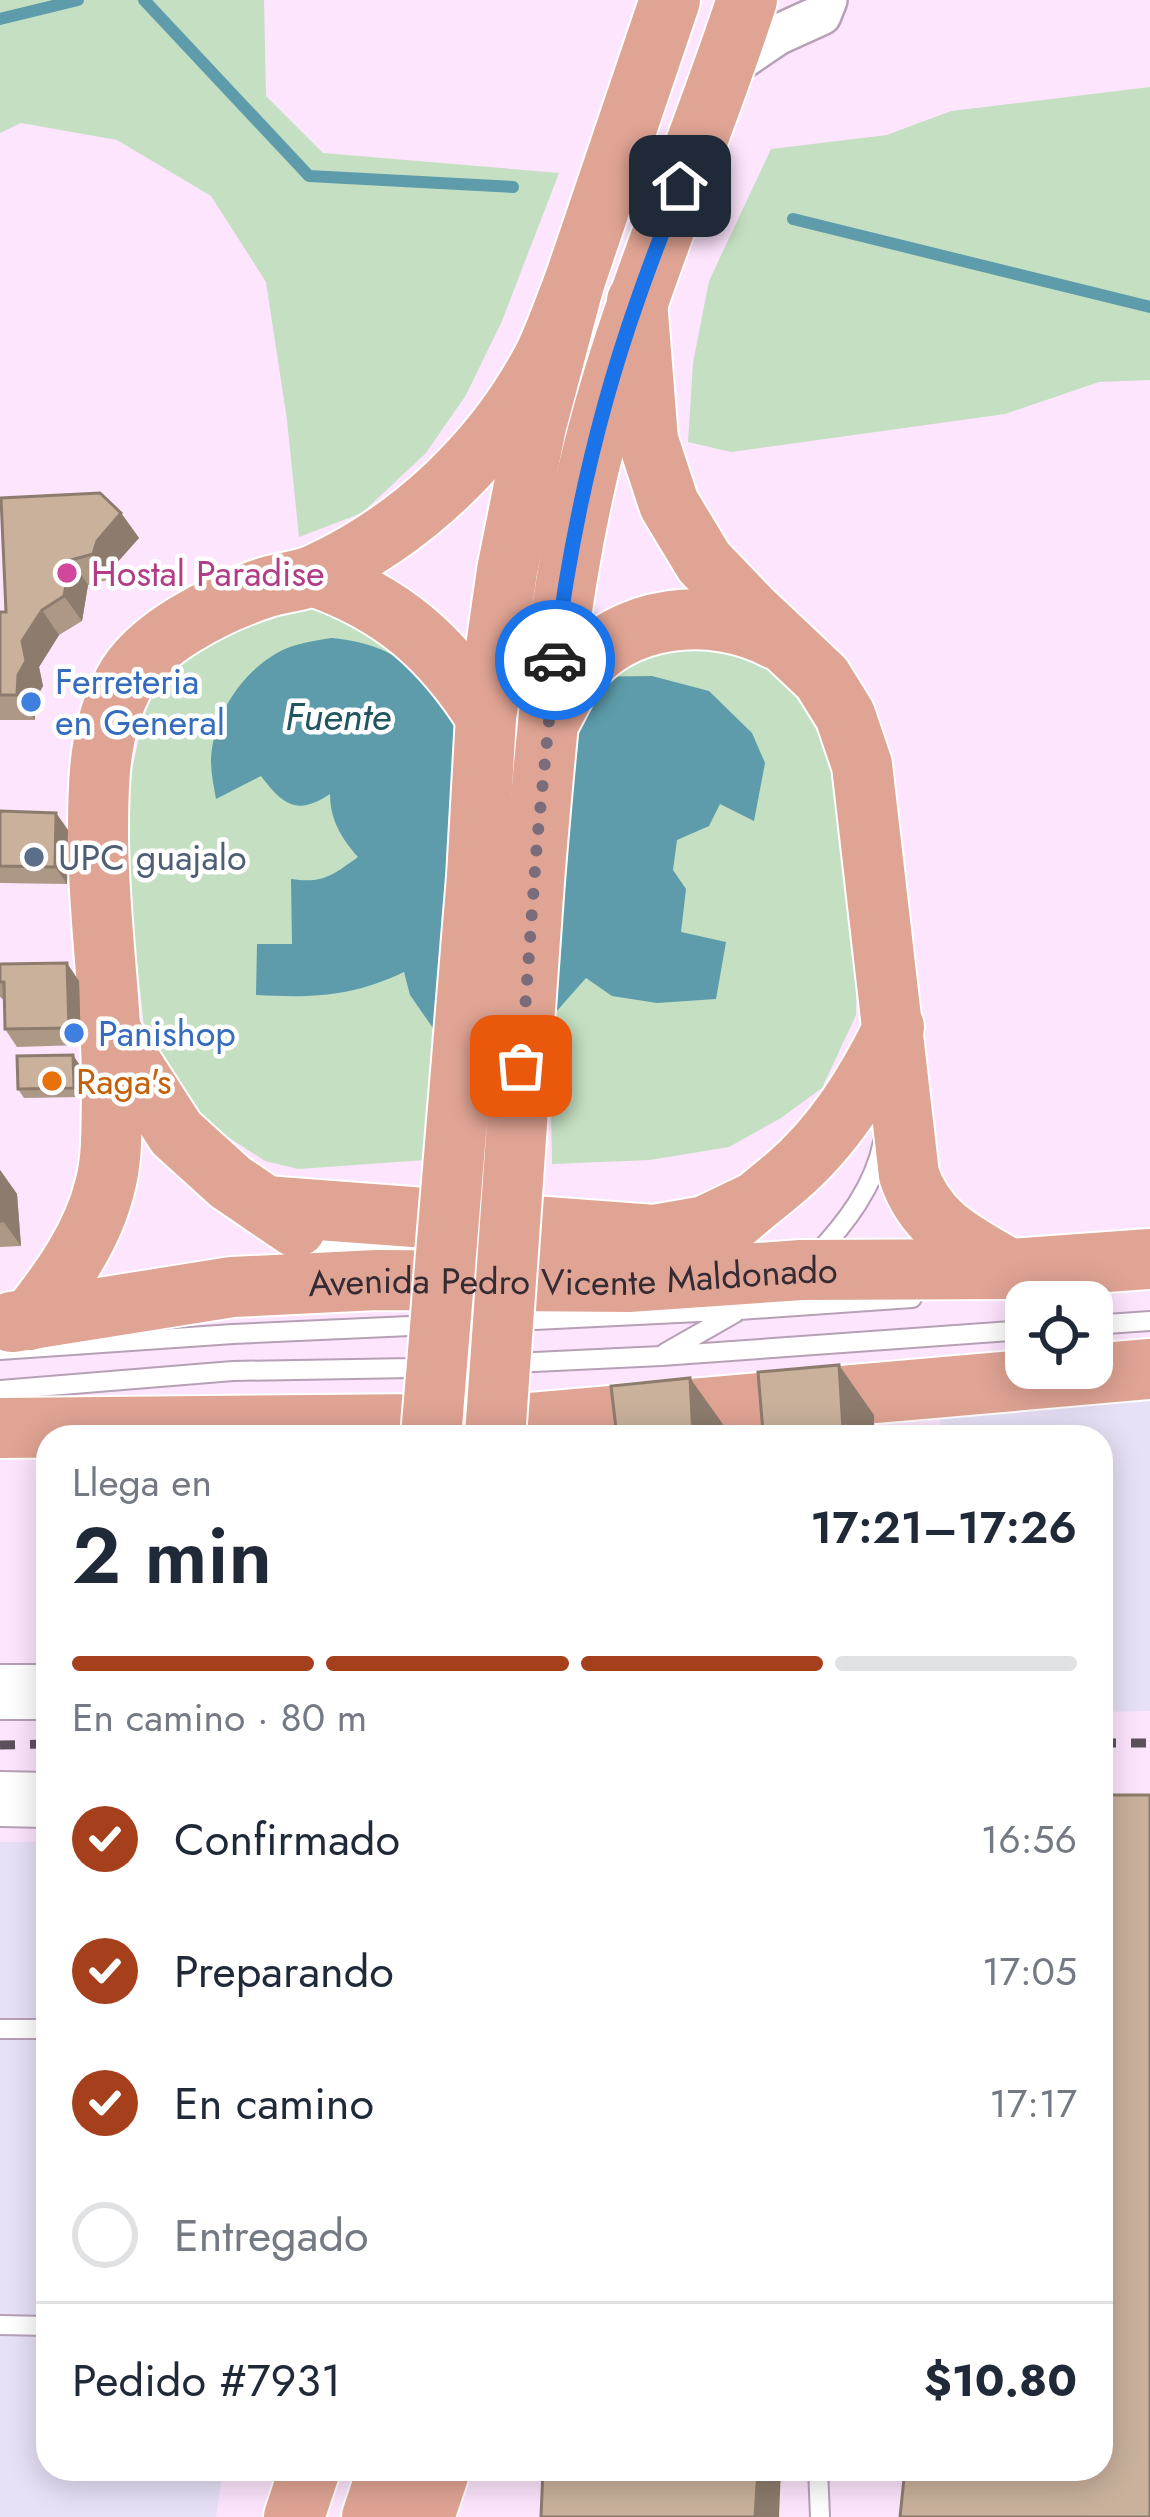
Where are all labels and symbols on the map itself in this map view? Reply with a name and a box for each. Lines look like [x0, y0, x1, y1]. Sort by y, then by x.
pin [629, 135, 731, 237]
place label: Hostal Paradise [91, 547, 325, 599]
marker: Hostal Paradise [54, 560, 80, 586]
courier [495, 600, 615, 720]
place label: Ferreteria en General [55, 655, 225, 748]
water label: Fuente [285, 688, 391, 745]
marker: Ferreteria en General [18, 689, 44, 715]
place label: UPC guajalo [58, 831, 247, 883]
marker: UPC guajalo [21, 844, 47, 870]
place label: Panishop [98, 1007, 236, 1059]
pin [470, 1015, 572, 1117]
marker: Panishop [61, 1020, 87, 1046]
place label: Raga's [76, 1055, 171, 1107]
marker: Raga's [39, 1068, 65, 1094]
street label: Avenida Pedro Vicente Maldonado [307, 1244, 838, 1309]

